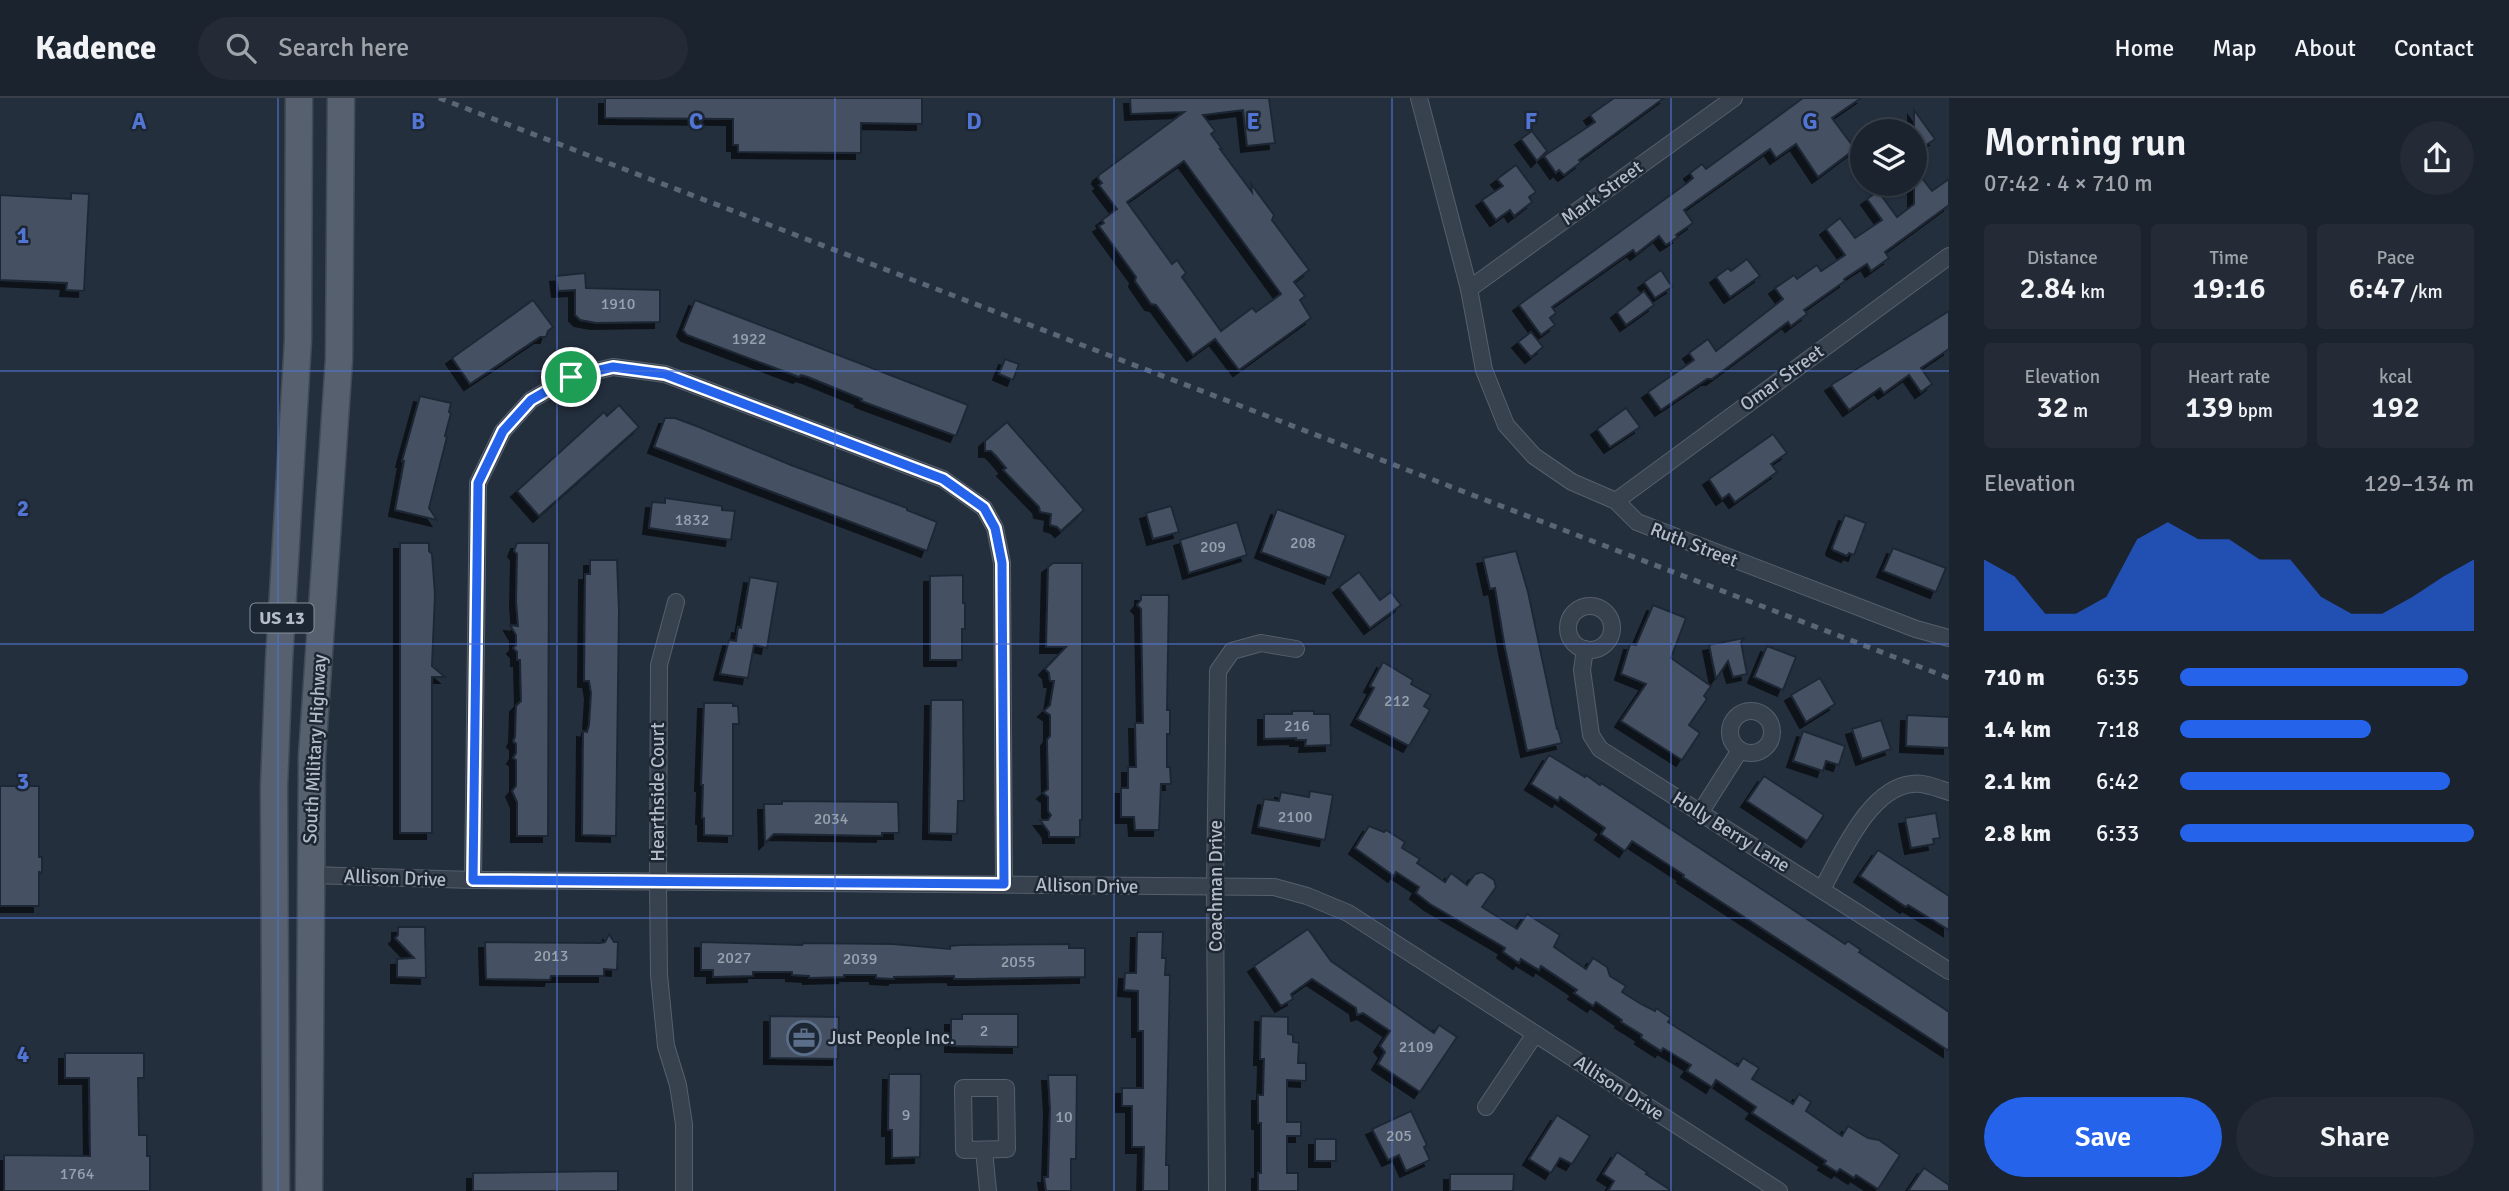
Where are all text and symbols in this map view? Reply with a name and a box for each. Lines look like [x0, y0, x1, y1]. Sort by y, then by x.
search box [198, 17, 688, 80]
text: Kadence [35, 28, 156, 69]
icon: search [222, 29, 260, 67]
text: Search here [278, 32, 409, 64]
text: Home [2114, 33, 2174, 63]
text: Map [2212, 33, 2257, 63]
text: About [2295, 33, 2356, 63]
text: Contact [2394, 33, 2474, 63]
text: A [132, 107, 147, 136]
text: B [411, 107, 425, 136]
text: C [689, 107, 703, 136]
text: D [966, 107, 982, 136]
text: E [1246, 107, 1260, 136]
text: F [1525, 107, 1537, 136]
text: G [1802, 107, 1818, 136]
map controls [1850, 119, 1927, 196]
button: layers [1850, 119, 1927, 196]
text: Morning run [1984, 119, 2187, 166]
button: share [2400, 121, 2474, 195]
street label: Mark Street [1556, 155, 1648, 231]
text: 07:42 · 4 × 710 m [1984, 169, 2153, 198]
text: 1 [17, 221, 29, 250]
text: Distance [2027, 246, 2098, 270]
text: Time [2209, 246, 2249, 270]
text: Pace [2377, 246, 2415, 270]
text: 2.84 [2019, 270, 2076, 307]
text: 19:16 [2192, 270, 2266, 307]
text: 6:47 [2349, 270, 2406, 307]
text: km [2076, 280, 2105, 304]
text: /km [2406, 280, 2443, 304]
house number: 1910 [601, 294, 635, 314]
house number: 1922 [732, 329, 766, 349]
street label: Omar Street [1735, 339, 1829, 417]
pin [541, 347, 601, 407]
icon: arrive [552, 358, 590, 396]
text: Elevation [2024, 365, 2100, 389]
text: Heart rate [2188, 365, 2270, 389]
text: kcal [2379, 365, 2412, 389]
text: 32 [2036, 389, 2069, 426]
text: 139 [2185, 389, 2234, 426]
text: 192 [2371, 389, 2420, 426]
text: m [2069, 399, 2088, 423]
text: bpm [2234, 399, 2273, 423]
text: Elevation [1984, 469, 2076, 498]
text: 129–134 m [2364, 469, 2474, 498]
text: 2 [17, 494, 29, 523]
house number: 1832 [675, 510, 709, 530]
street label: Ruth Street [1647, 517, 1742, 573]
house number: 208 [1290, 533, 1316, 553]
house number: 209 [1200, 537, 1226, 557]
road number: US 13 [250, 604, 314, 632]
street label: South Military Highway [298, 654, 332, 844]
text: 710 m [1984, 663, 2045, 692]
text: 6:35 [2096, 663, 2139, 692]
house number: 212 [1384, 691, 1410, 711]
text: 1.4 km [1984, 715, 2051, 744]
text: 7:18 [2096, 715, 2139, 744]
house number: 216 [1284, 716, 1310, 736]
street label: Hearthside Court [646, 722, 670, 862]
text: 3 [17, 767, 29, 796]
text: 2.1 km [1984, 767, 2051, 796]
text: 6:42 [2096, 767, 2139, 796]
street label: Holly Berry Lane [1668, 786, 1794, 878]
house number: 2100 [1278, 807, 1312, 827]
house number: 2034 [814, 809, 849, 829]
text: 2.8 km [1984, 819, 2051, 848]
text: 6:33 [2096, 819, 2139, 848]
street label: Coachman Drive [1204, 820, 1228, 952]
street label: Allison Drive [343, 864, 447, 892]
street label: Allison Drive [1035, 873, 1139, 899]
house number: 2013 [534, 946, 568, 966]
house number: 2027 [717, 948, 751, 968]
house number: 2039 [843, 949, 877, 969]
house number: 2055 [1001, 952, 1035, 972]
office icon: Just People Inc. [785, 1019, 823, 1057]
house number: 2 [980, 1021, 988, 1041]
place label: Just People Inc. [828, 1026, 955, 1050]
house number: 2109 [1399, 1037, 1433, 1057]
text: 4 [17, 1040, 29, 1069]
street label: Allison Drive [1569, 1050, 1669, 1126]
button: Save [1984, 1097, 2222, 1177]
button: Share [2236, 1097, 2474, 1177]
house number: 9 [902, 1105, 910, 1125]
house number: 10 [1055, 1107, 1073, 1127]
house number: 205 [1386, 1126, 1412, 1146]
house number: 1764 [60, 1164, 95, 1184]

